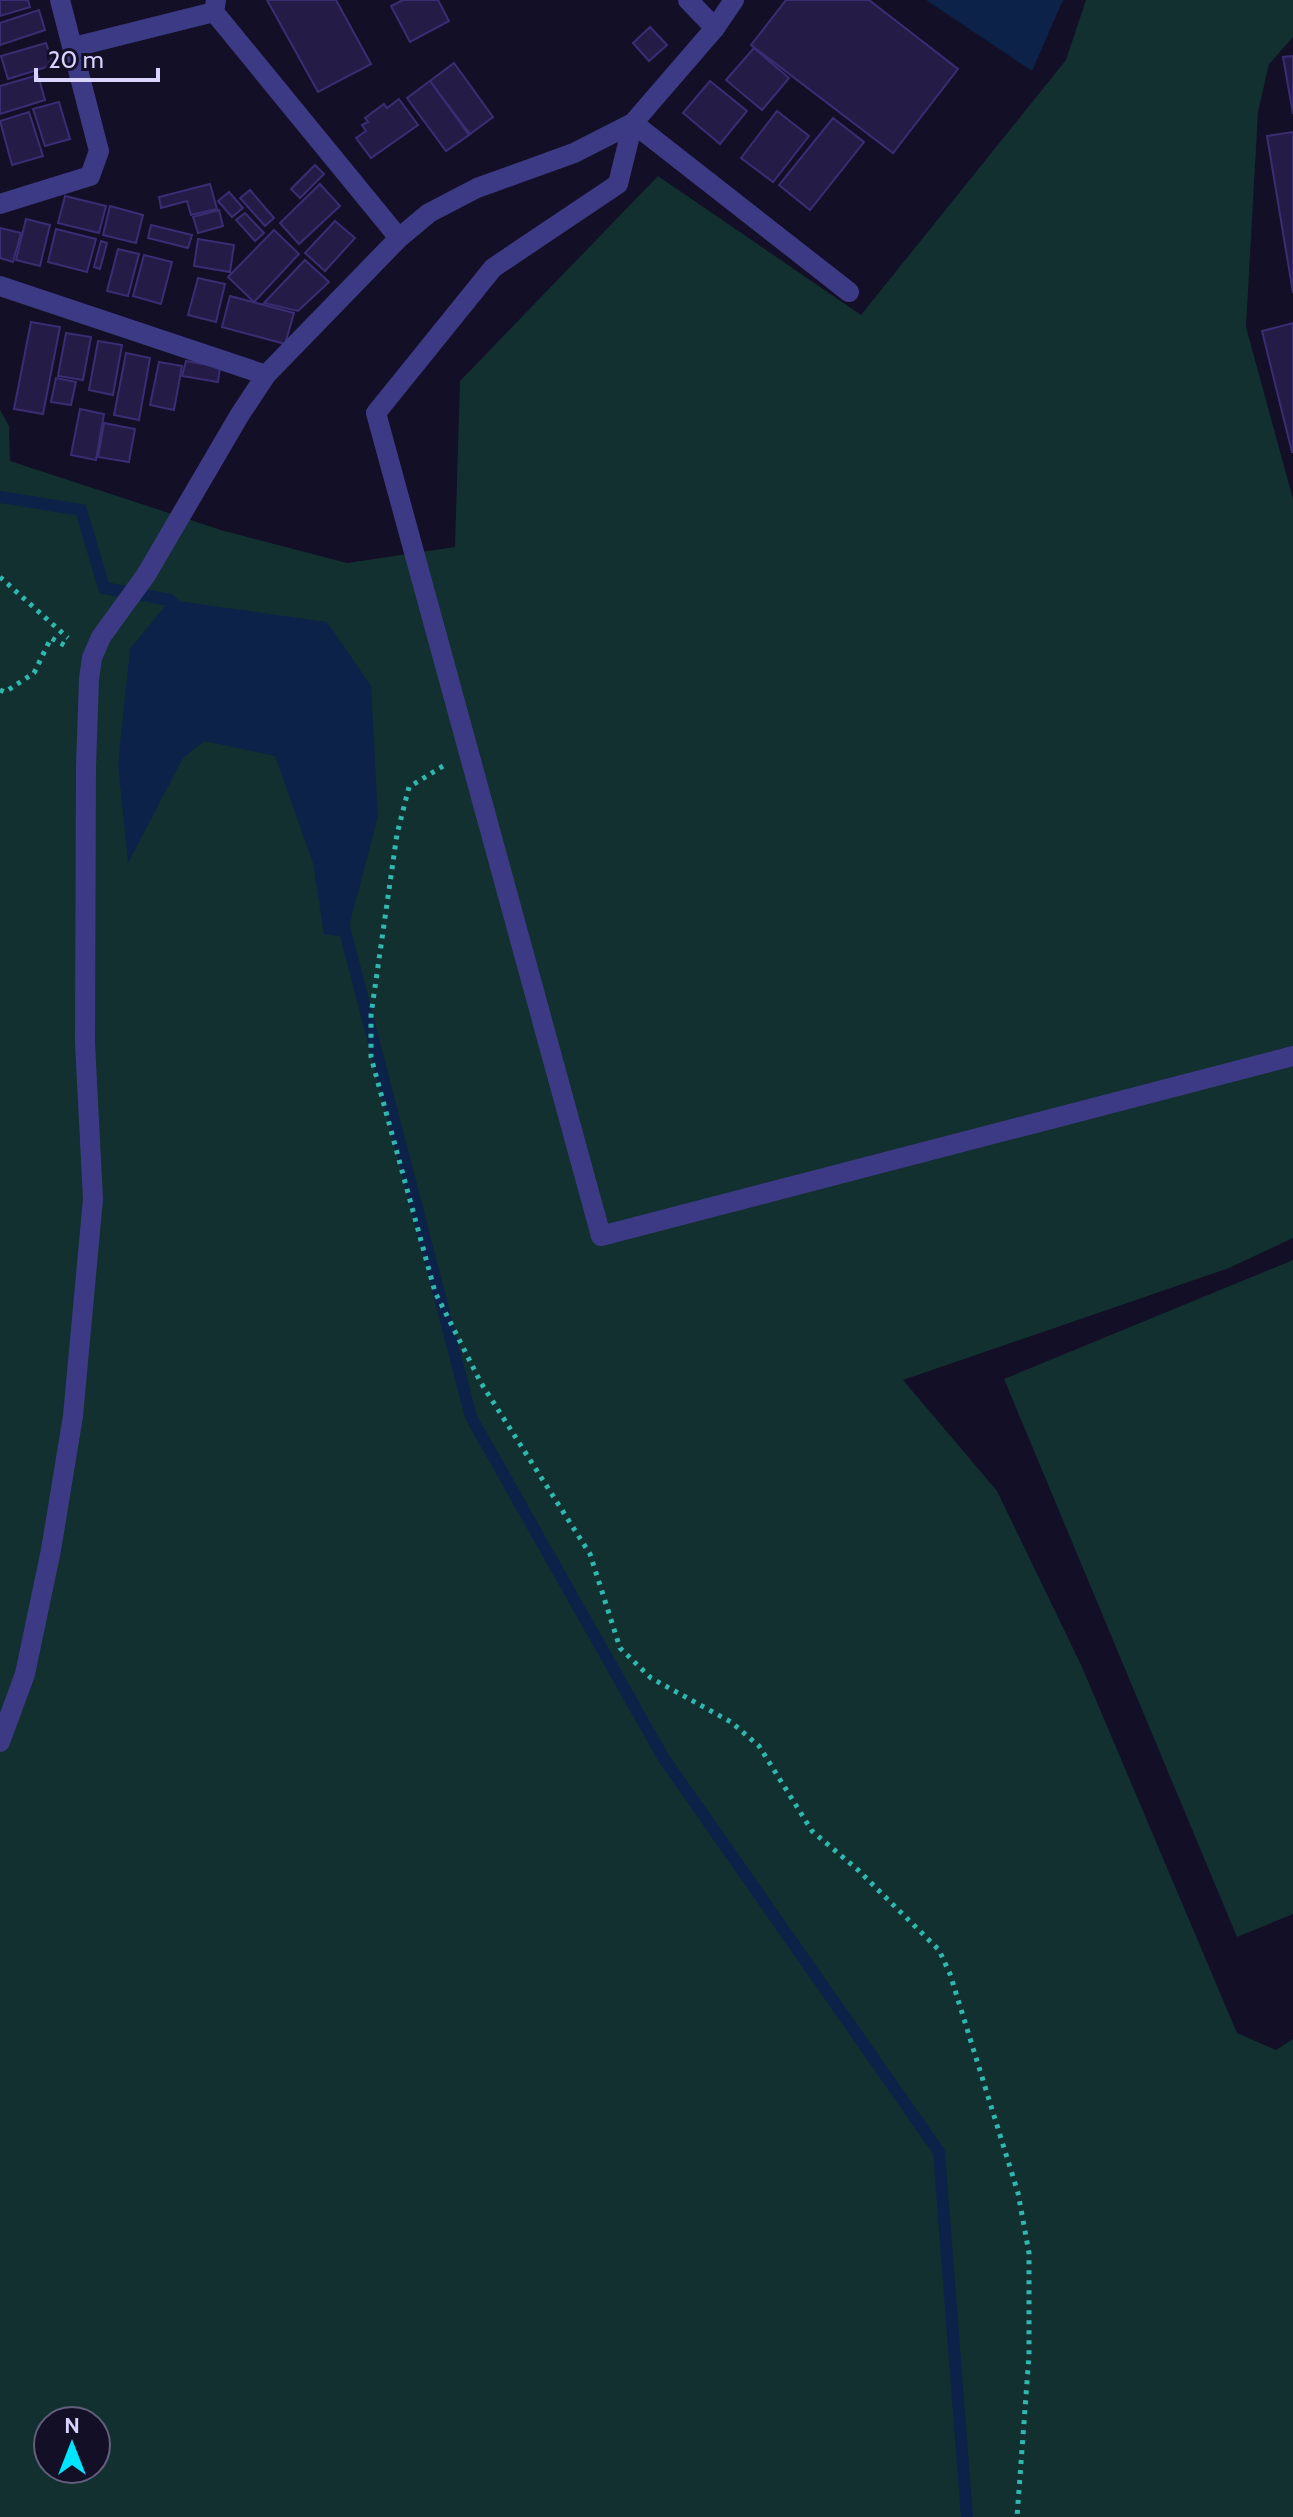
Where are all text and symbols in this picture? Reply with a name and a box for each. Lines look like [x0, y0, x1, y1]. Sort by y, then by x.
scale bar [36, 32, 158, 82]
text: 20 m [48, 45, 104, 74]
north arrow [32, 2405, 112, 2485]
text: N [64, 2412, 80, 2439]

